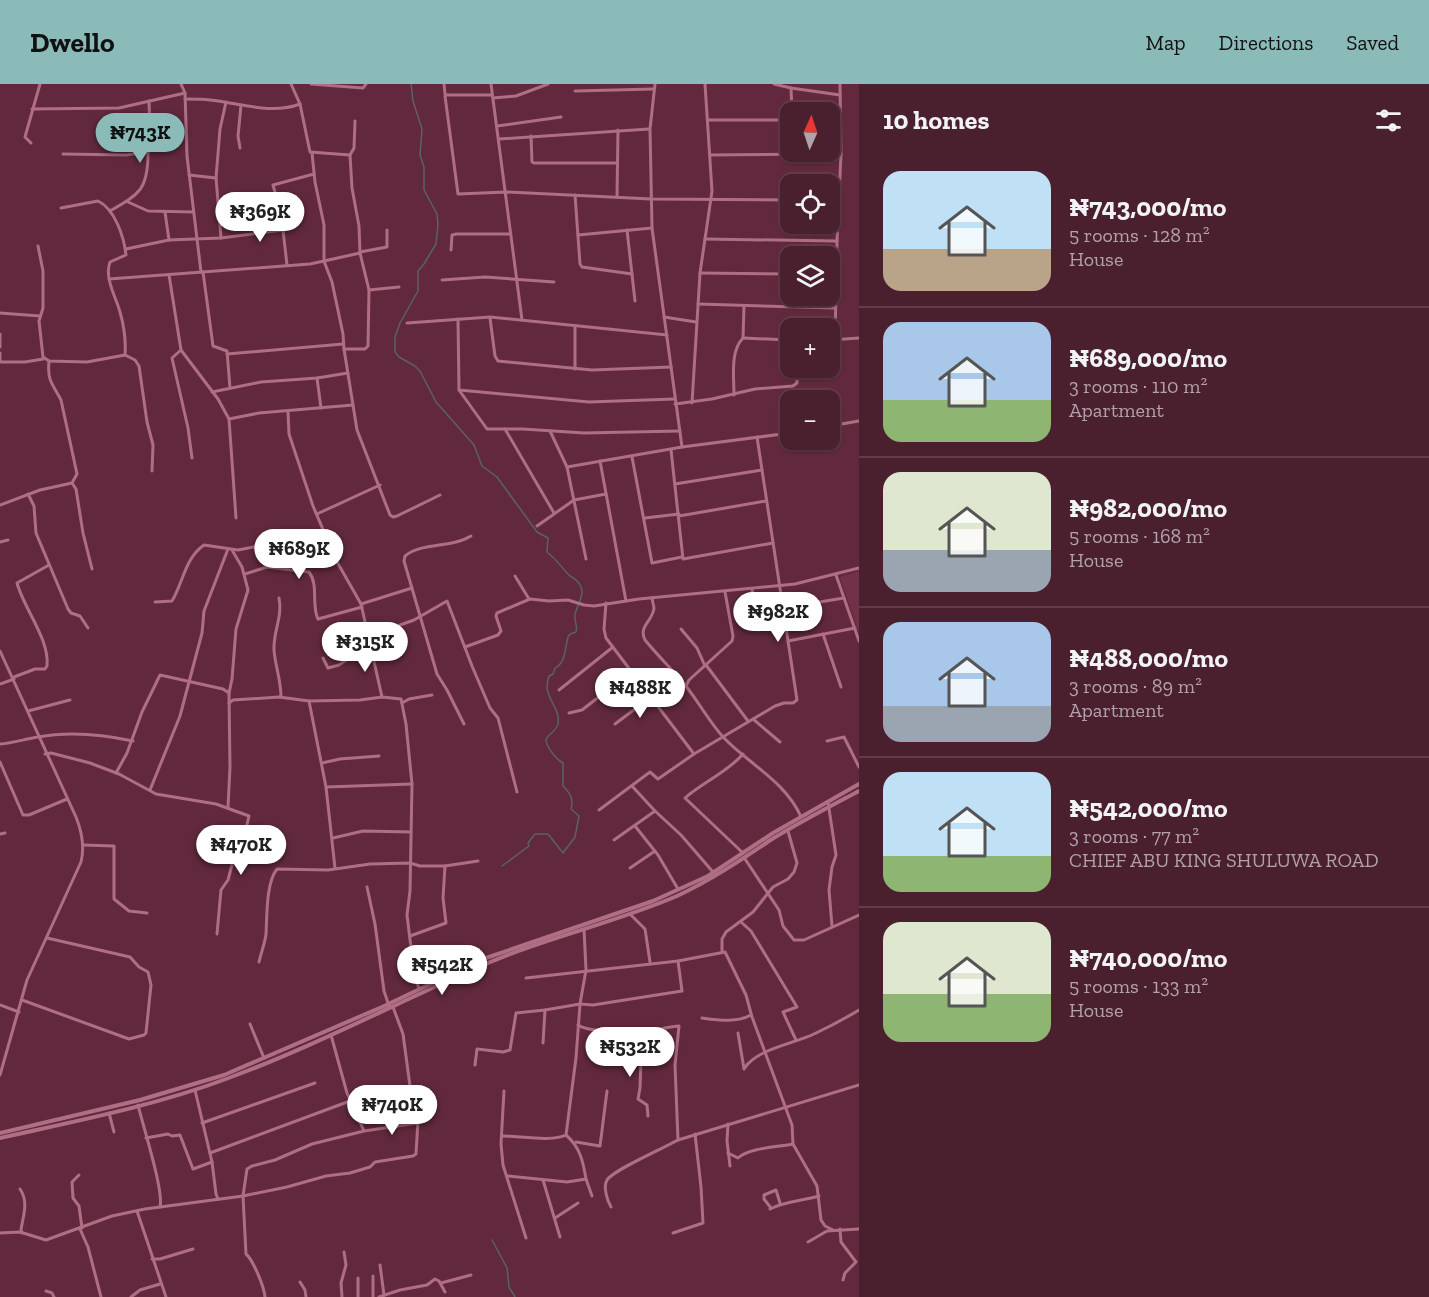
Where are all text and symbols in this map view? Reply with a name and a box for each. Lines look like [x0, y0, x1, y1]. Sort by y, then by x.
text: Dwello [30, 26, 115, 59]
text: Map [1146, 30, 1186, 55]
text: Directions [1219, 30, 1313, 55]
text: Saved [1346, 30, 1399, 55]
north arrow [780, 102, 840, 162]
map controls [780, 102, 840, 450]
text: 10 homes [883, 104, 989, 136]
icon: filters [1372, 104, 1405, 137]
pin: ₦743K [98, 113, 182, 164]
text: ₦743K [110, 120, 170, 144]
button: locate [780, 174, 840, 234]
text: ₦743,000/mo [1069, 191, 1226, 223]
pin: ₦369K [218, 192, 302, 243]
icon: home [931, 195, 1003, 267]
text: ₦369K [229, 199, 291, 223]
text: 5 rooms · 128 m² [1069, 223, 1210, 247]
button: layers [780, 246, 840, 306]
text: House [1069, 247, 1123, 271]
button: + [780, 318, 840, 378]
text: ₦689,000/mo [1069, 342, 1227, 374]
icon: home [931, 346, 1003, 418]
text: 3 rooms · 110 m² [1069, 374, 1207, 398]
button: − [780, 390, 840, 450]
text: Apartment [1069, 398, 1164, 422]
text: ₦982,000/mo [1069, 492, 1227, 524]
icon: home [931, 496, 1003, 568]
text: 5 rooms · 168 m² [1069, 524, 1210, 548]
pin: ₦689K [257, 529, 341, 580]
text: ₦689K [268, 536, 330, 560]
text: House [1069, 548, 1123, 572]
pin: ₦982K [736, 592, 820, 643]
text: ₦982K [747, 599, 809, 623]
pin: ₦315K [323, 622, 407, 673]
text: ₦315K [336, 629, 394, 653]
text: ₦488,000/mo [1069, 642, 1228, 674]
icon: home [931, 646, 1003, 718]
pin: ₦488K [598, 668, 682, 719]
text: 3 rooms · 89 m² [1069, 674, 1202, 698]
text: ₦488K [609, 675, 671, 699]
text: Apartment [1069, 698, 1164, 722]
text: ₦542,000/mo [1069, 792, 1228, 824]
icon: home [931, 796, 1003, 868]
text: 3 rooms · 77 m² [1069, 824, 1199, 848]
pin: ₦470K [199, 825, 283, 876]
text: ₦470K [210, 832, 272, 856]
text: CHIEF ABU KING SHULUWA ROAD [1069, 848, 1379, 872]
text: ₦740,000/mo [1069, 942, 1227, 974]
pin: ₦542K [400, 945, 484, 996]
icon: home [931, 946, 1003, 1018]
text: ₦542K [411, 952, 473, 976]
text: 5 rooms · 133 m² [1069, 974, 1208, 998]
text: House [1069, 998, 1123, 1022]
pin: ₦532K [588, 1027, 672, 1078]
text: ₦532K [600, 1034, 660, 1058]
pin: ₦740K [350, 1085, 434, 1136]
text: ₦740K [361, 1092, 423, 1116]

